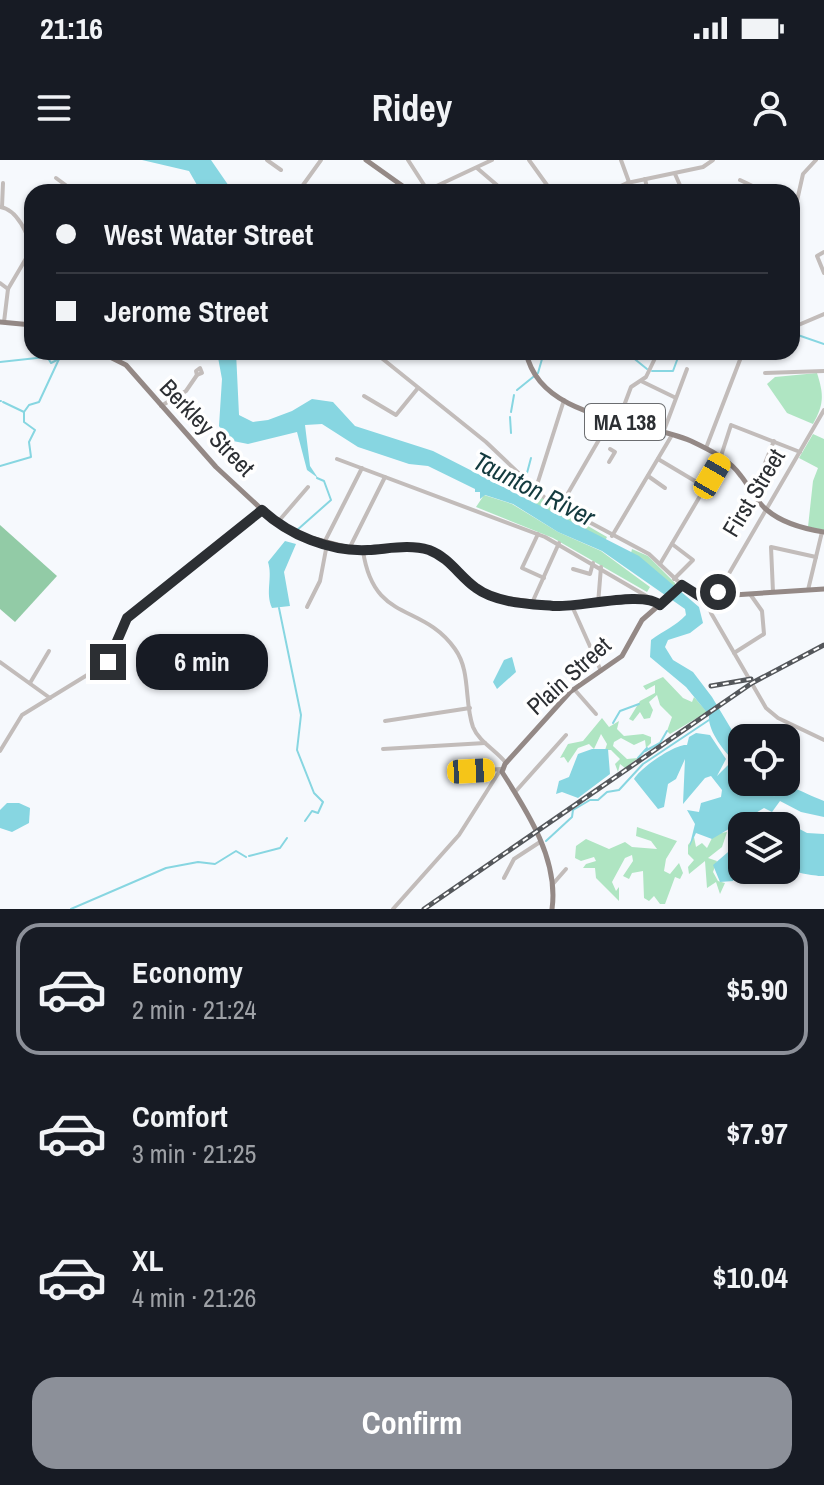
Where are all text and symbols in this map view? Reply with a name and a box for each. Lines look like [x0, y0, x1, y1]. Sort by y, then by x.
text: 21:16 [40, 8, 103, 48]
text: Ridey [372, 84, 452, 132]
icon: menu [32, 86, 76, 130]
icon: person [748, 86, 792, 130]
text: West Water Street [104, 214, 313, 254]
text: Jerome Street [104, 291, 268, 331]
street label: Berkley Street [153, 372, 263, 483]
road number: MA 138 [585, 404, 665, 440]
street label: First Street [714, 442, 792, 542]
water label: Taunton River [467, 443, 602, 535]
car [690, 449, 734, 503]
route start [700, 574, 736, 610]
street label: Plain Street [519, 629, 618, 722]
callout: 6 min [136, 634, 268, 690]
route end [90, 644, 126, 680]
text: 6 min [174, 644, 230, 679]
map controls [728, 724, 800, 884]
button: locate [728, 724, 800, 796]
car [446, 758, 496, 784]
button: layers [728, 812, 800, 884]
text: Economy [132, 952, 243, 992]
icon: car [36, 953, 108, 1025]
text: $5.90 [726, 969, 788, 1009]
text: 2 min · 21:24 [132, 992, 256, 1027]
text: Comfort [132, 1096, 228, 1136]
icon: car [36, 1097, 108, 1169]
text: $7.97 [726, 1113, 788, 1153]
text: 3 min · 21:25 [132, 1136, 256, 1171]
text: XL [132, 1240, 163, 1280]
icon: car [36, 1241, 108, 1313]
text: $10.04 [713, 1257, 788, 1297]
text: 4 min · 21:26 [132, 1280, 256, 1315]
button: Confirm [32, 1377, 792, 1469]

